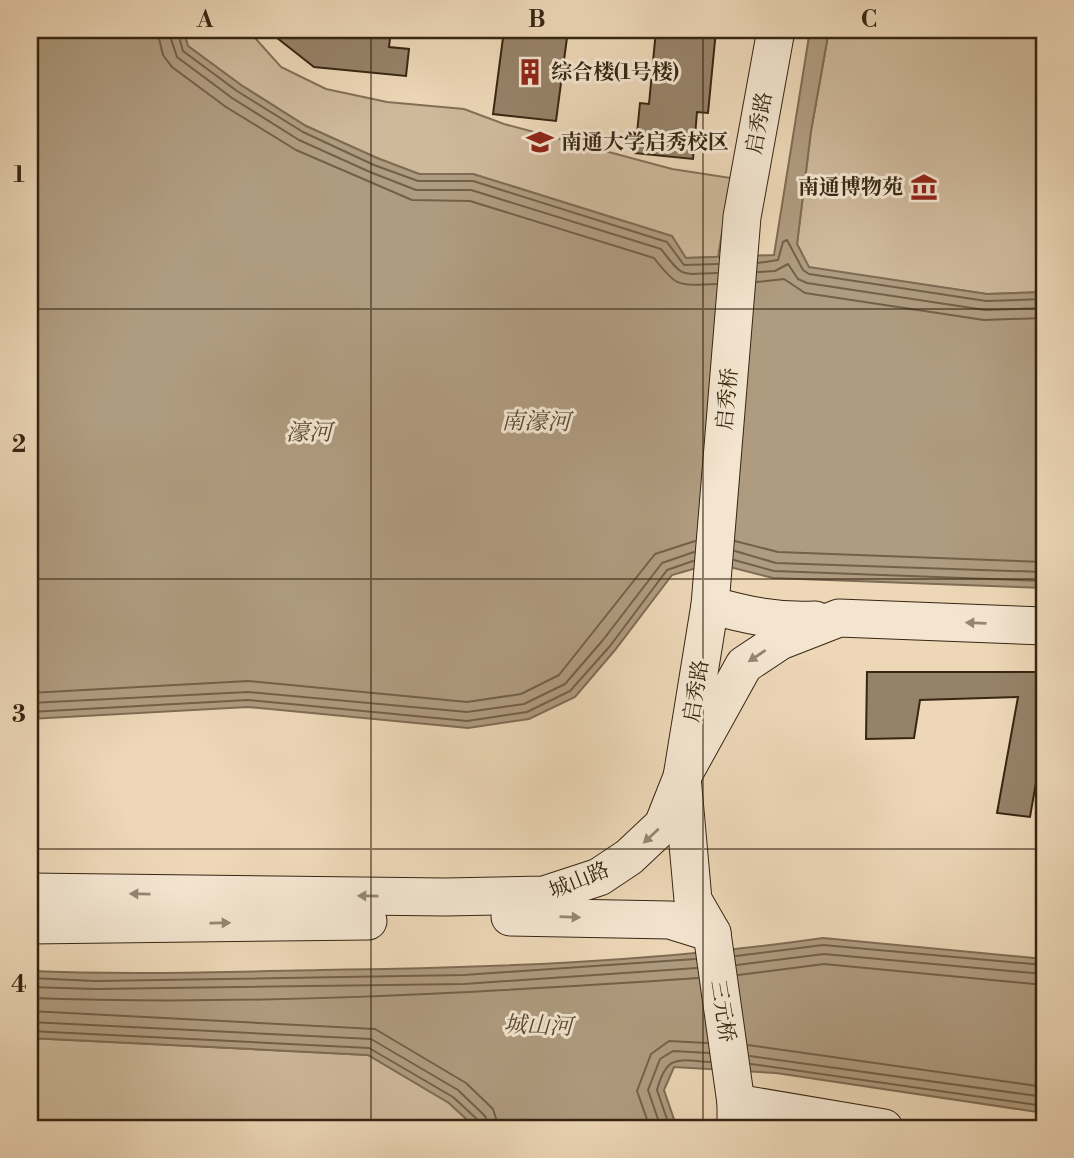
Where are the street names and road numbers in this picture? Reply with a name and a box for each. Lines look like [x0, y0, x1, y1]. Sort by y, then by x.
street label: 启秀路 [742, 90, 778, 156]
street label: 启秀桥 [712, 367, 744, 432]
street label: 启秀路 [679, 658, 715, 724]
street label: 城山路 [545, 857, 613, 905]
street label: 三元桥 [704, 978, 740, 1044]

